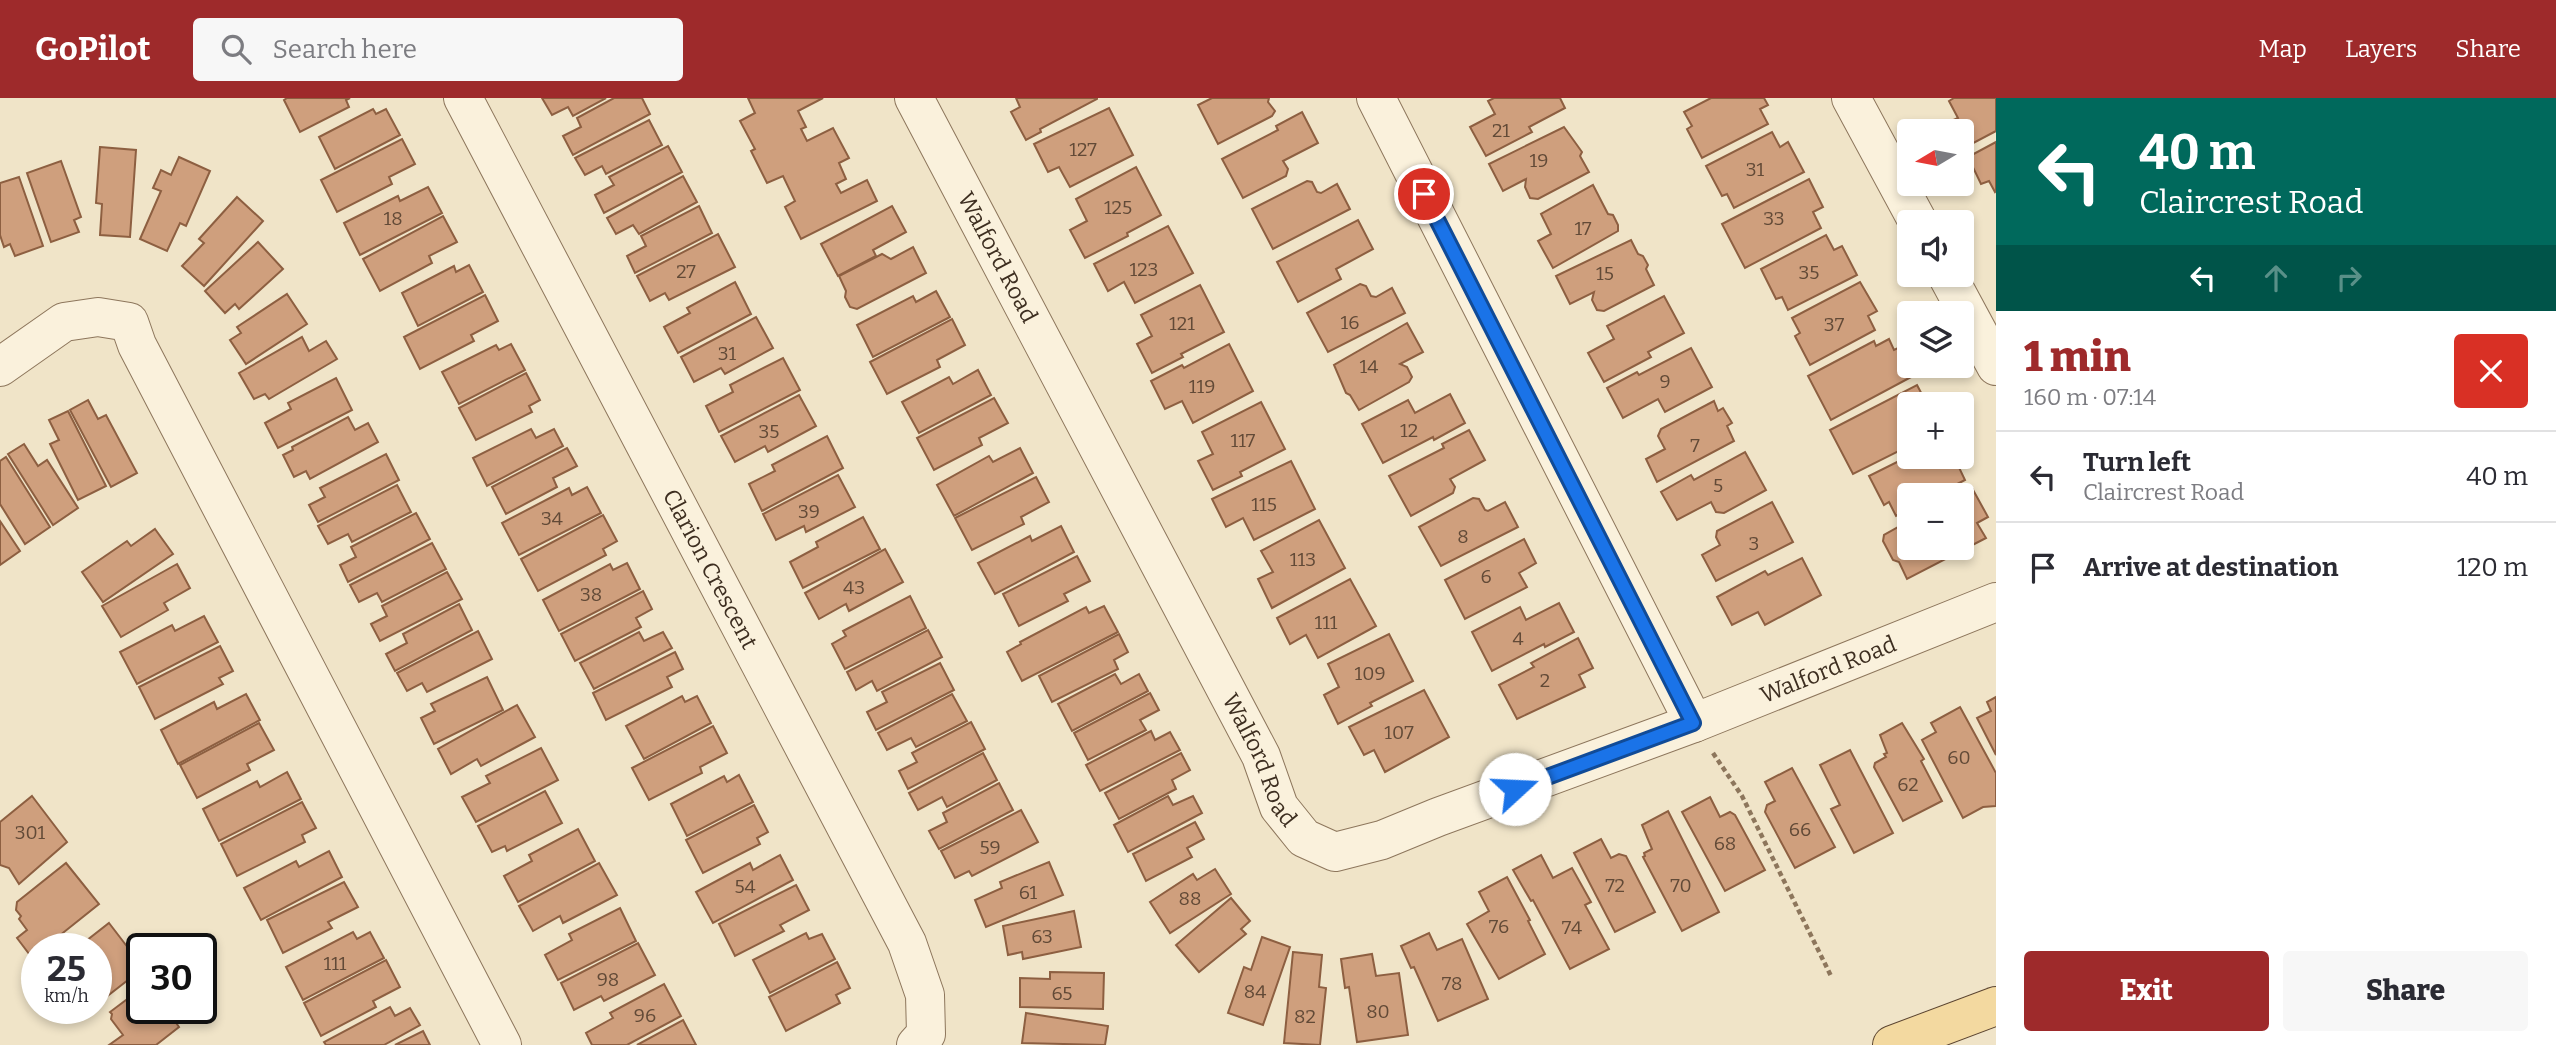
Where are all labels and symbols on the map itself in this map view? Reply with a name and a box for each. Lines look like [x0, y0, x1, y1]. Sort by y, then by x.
house number: 21 [1492, 119, 1510, 142]
north arrow [1897, 119, 1974, 196]
house number: 127 [1069, 138, 1097, 161]
house number: 19 [1530, 149, 1548, 172]
house number: 31 [1746, 158, 1765, 181]
pin [1394, 164, 1454, 224]
street label: Walford Road [952, 187, 1044, 328]
house number: 125 [1104, 196, 1132, 219]
house number: 18 [383, 207, 403, 230]
house number: 33 [1763, 207, 1785, 230]
house number: 17 [1574, 217, 1592, 240]
house number: 123 [1130, 258, 1158, 281]
house number: 27 [676, 260, 696, 283]
house number: 35 [1799, 261, 1819, 284]
house number: 15 [1596, 262, 1614, 285]
house number: 16 [1341, 311, 1359, 334]
house number: 121 [1169, 312, 1195, 335]
house number: 37 [1824, 313, 1845, 336]
house number: 31 [718, 342, 737, 365]
house number: 14 [1360, 355, 1378, 378]
house number: 9 [1659, 370, 1671, 393]
house number: 119 [1189, 375, 1215, 398]
house number: 12 [1400, 419, 1418, 442]
house number: 35 [759, 420, 779, 443]
house number: 117 [1231, 429, 1256, 452]
house number: 7 [1690, 434, 1700, 457]
house number: 5 [1713, 474, 1723, 497]
street label: Clarion Crescent [657, 484, 764, 654]
house number: 115 [1251, 493, 1277, 516]
house number: 39 [798, 500, 820, 523]
house number: 34 [541, 507, 563, 530]
house number: 8 [1457, 525, 1469, 548]
house number: 3 [1749, 532, 1759, 555]
house number: 113 [1290, 548, 1316, 571]
house number: 6 [1480, 565, 1492, 588]
house number: 43 [843, 576, 865, 599]
house number: 38 [580, 583, 602, 606]
house number: 111 [1314, 611, 1338, 634]
house number: 4 [1512, 627, 1524, 650]
street label: Walford Road [1756, 629, 1900, 709]
house number: 109 [1354, 662, 1386, 685]
house number: 2 [1540, 669, 1550, 692]
street label: Walford Road [1217, 689, 1303, 832]
house number: 107 [1384, 721, 1414, 744]
house number: 60 [1947, 746, 1971, 769]
position arrow [1478, 752, 1552, 826]
house number: 62 [1897, 773, 1919, 796]
house number: 66 [1789, 818, 1811, 841]
house number: 301 [15, 821, 46, 844]
house number: 68 [1714, 832, 1736, 855]
house number: 59 [979, 836, 1001, 859]
house number: 72 [1605, 874, 1625, 897]
house number: 70 [1670, 874, 1692, 897]
house number: 54 [734, 875, 756, 898]
house number: 61 [1019, 881, 1038, 904]
house number: 88 [1179, 887, 1201, 910]
house number: 76 [1489, 915, 1509, 938]
house number: 74 [1562, 916, 1582, 939]
house number: 63 [1031, 925, 1053, 948]
speed limit sign: 30 [126, 933, 217, 1024]
house number: 111 [323, 952, 347, 975]
house number: 98 [597, 968, 619, 991]
house number: 78 [1442, 972, 1462, 995]
house number: 84 [1244, 980, 1266, 1003]
house number: 65 [1052, 982, 1072, 1005]
house number: 80 [1366, 1000, 1390, 1023]
house number: 96 [634, 1004, 656, 1027]
house number: 82 [1294, 1005, 1316, 1028]

